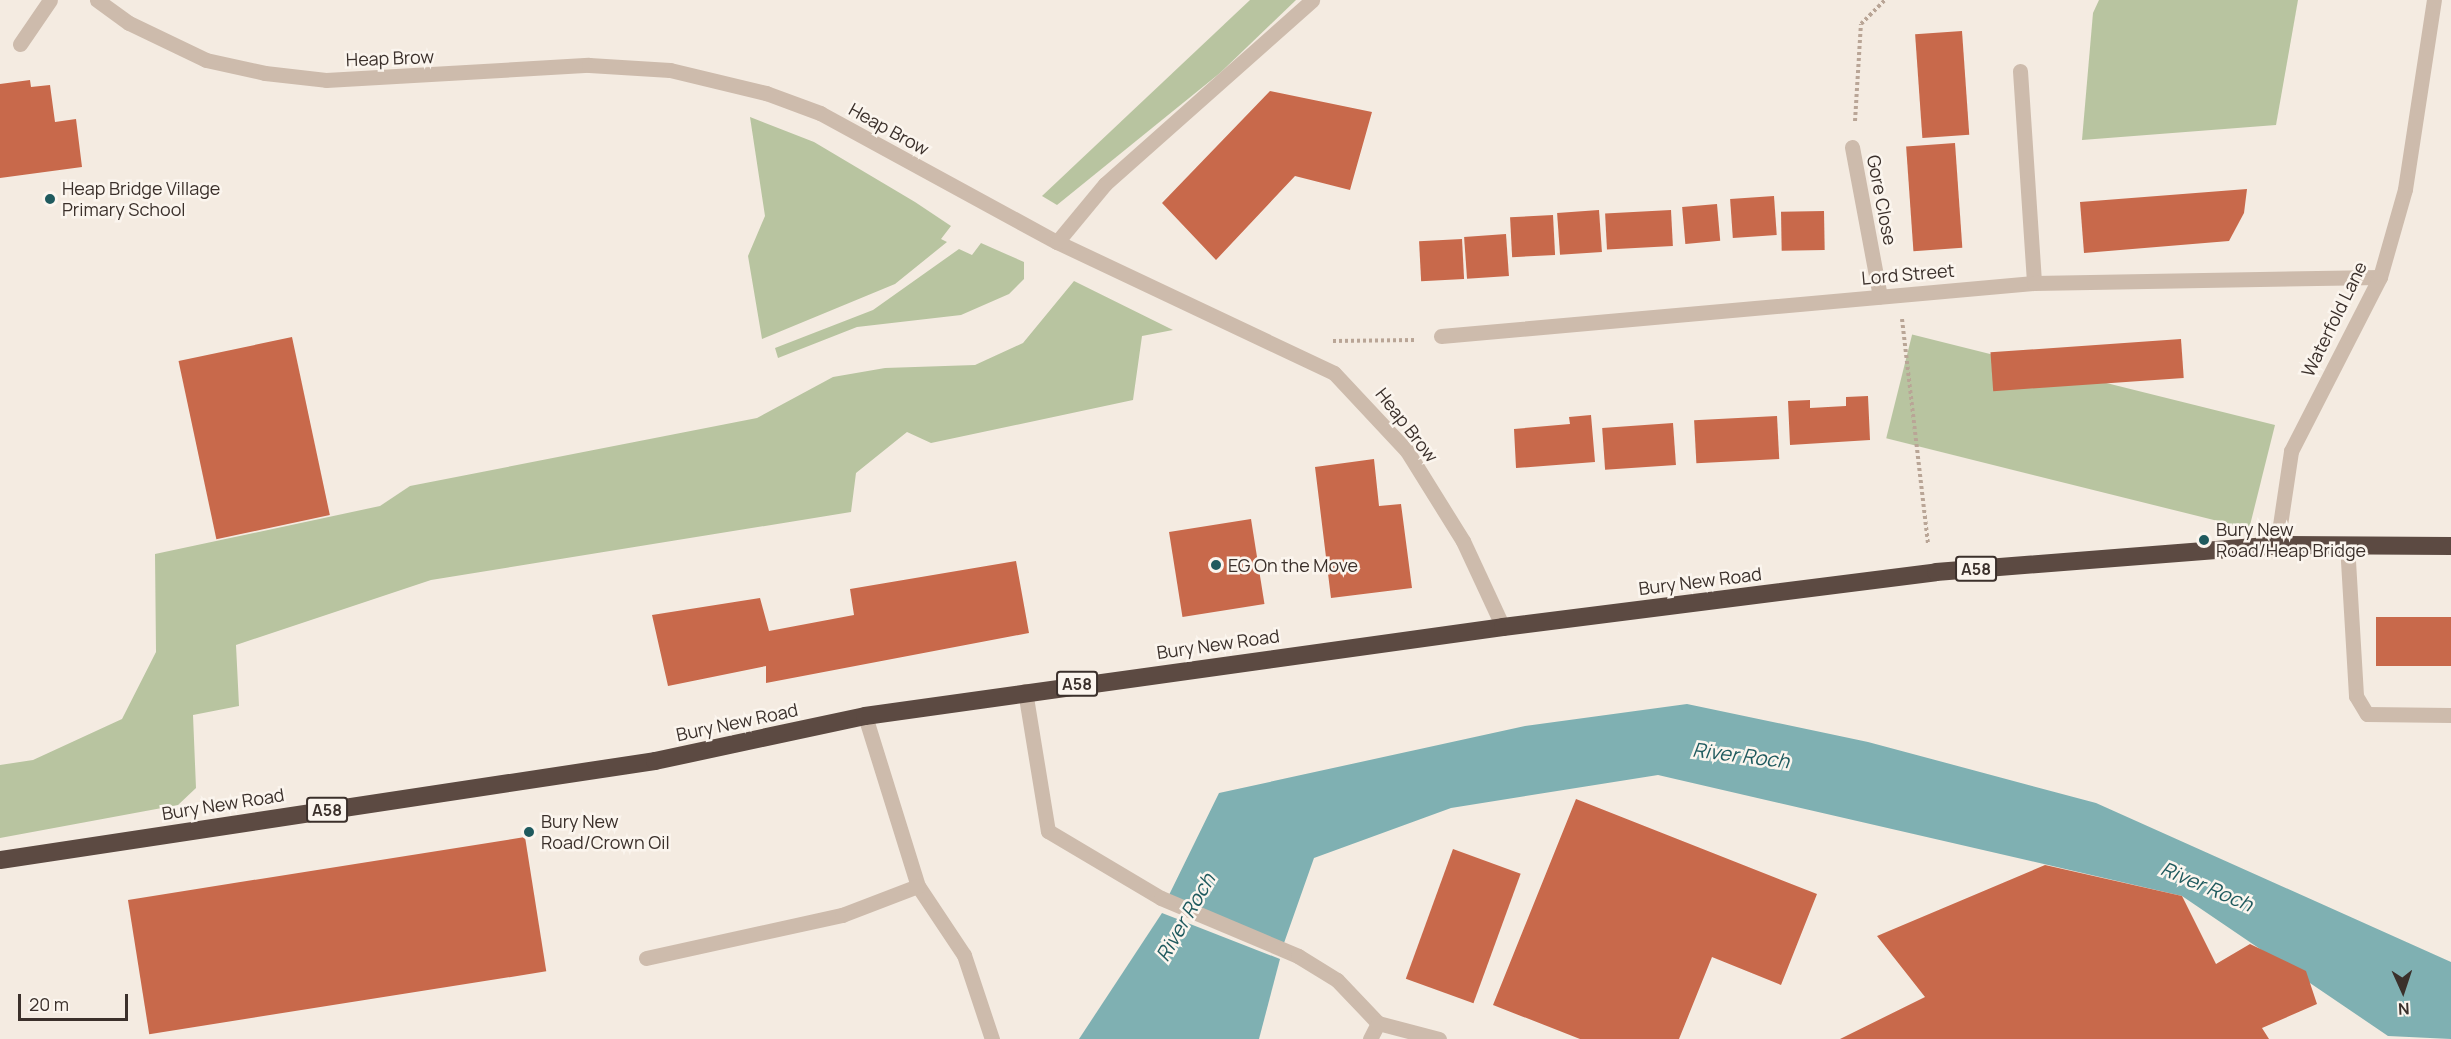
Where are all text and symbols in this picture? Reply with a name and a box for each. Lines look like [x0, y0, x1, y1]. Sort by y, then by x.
street label: Heap Brow [345, 46, 435, 70]
street label: Heap Brow [845, 98, 933, 160]
street label: Gore Close [1863, 153, 1901, 247]
place label: Heap Bridge Village Primary School [62, 178, 220, 220]
marker: Heap Bridge Village Primary School [43, 192, 57, 206]
street label: Waterfold Lane [2297, 258, 2371, 380]
street label: Lord Street [1861, 259, 1955, 289]
street label: Heap Brow [1371, 384, 1443, 466]
place label: Bury New Road/Heap Bridge [2216, 519, 2366, 562]
marker: Bury New Road/Heap Bridge [2197, 533, 2211, 547]
place label: EG On the Move [1228, 554, 1358, 576]
road number: A58 [1955, 556, 1997, 582]
marker: EG On the Move [1209, 558, 1223, 572]
street label: Bury New Road [1637, 563, 1763, 599]
street label: Bury New Road [1155, 625, 1281, 663]
road number: A58 [1056, 671, 1098, 697]
street label: Bury New Road [674, 699, 800, 745]
water label: River Roch [1691, 737, 1791, 773]
street label: Bury New Road [160, 784, 286, 824]
road number: A58 [306, 797, 348, 823]
place label: Bury New Road/Crown Oil [541, 811, 670, 854]
marker: Bury New Road/Crown Oil [522, 825, 536, 839]
water label: River Roch [2158, 856, 2256, 916]
water label: River Roch [1150, 869, 1220, 965]
north arrow [2373, 961, 2433, 1021]
scale bar [21, 982, 130, 1020]
text: 20 m [29, 992, 69, 1016]
text: N [2398, 998, 2410, 1020]

